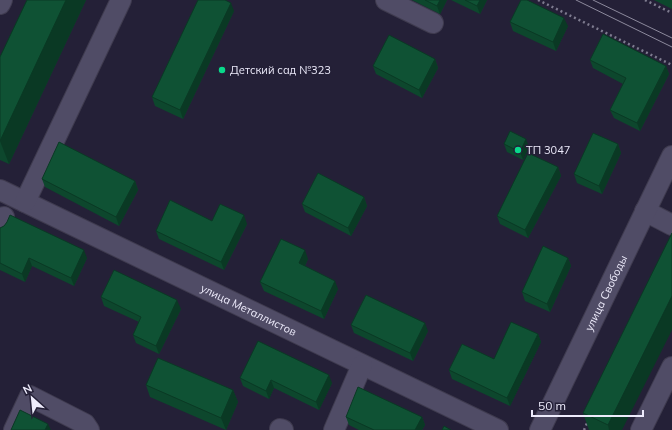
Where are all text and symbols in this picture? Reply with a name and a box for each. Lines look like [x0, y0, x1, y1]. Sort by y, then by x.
place label: Детский сад №323 [230, 63, 331, 77]
marker: Детский сад №323 [217, 65, 227, 75]
place label: ТП 3047 [526, 143, 570, 157]
marker: ТП 3047 [513, 145, 523, 155]
street label: улица Свободы [582, 253, 630, 333]
street label: улица Металлистов [198, 281, 299, 339]
north arrow [12, 378, 52, 418]
text: N [21, 381, 34, 397]
scale bar [532, 392, 643, 418]
text: 50 m [538, 398, 566, 413]

